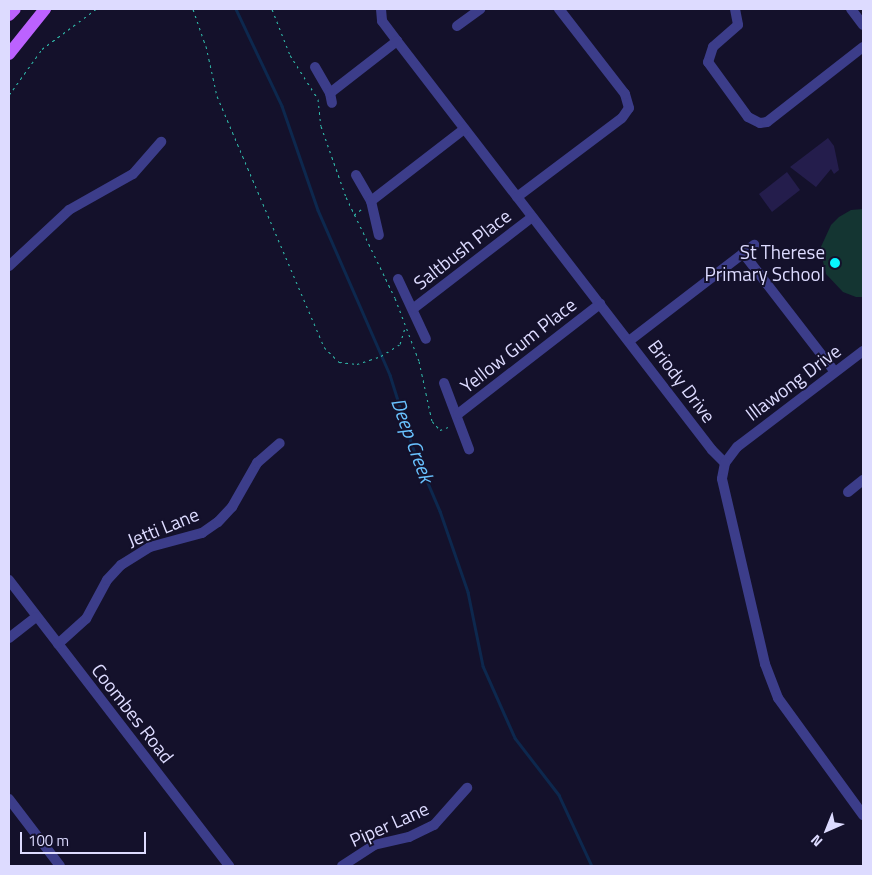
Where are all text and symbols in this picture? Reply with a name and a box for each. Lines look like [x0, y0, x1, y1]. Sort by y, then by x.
street label: Saltbush Place [409, 204, 515, 294]
place label: St Therese Primary School [704, 241, 825, 285]
marker: St Therese Primary School [829, 257, 841, 269]
street label: Yellow Gum Place [456, 293, 580, 397]
street label: Briody Drive [644, 335, 720, 427]
street label: Illawong Drive [741, 339, 845, 425]
water label: Deep Creek [387, 394, 439, 486]
street label: Jetti Lane [124, 502, 202, 552]
street label: Coombes Road [87, 659, 179, 767]
street label: Piper Lane [346, 796, 432, 852]
north arrow [802, 805, 852, 855]
scale bar [22, 822, 149, 854]
text: 100 m [28, 829, 69, 852]
text: N [805, 830, 827, 852]

